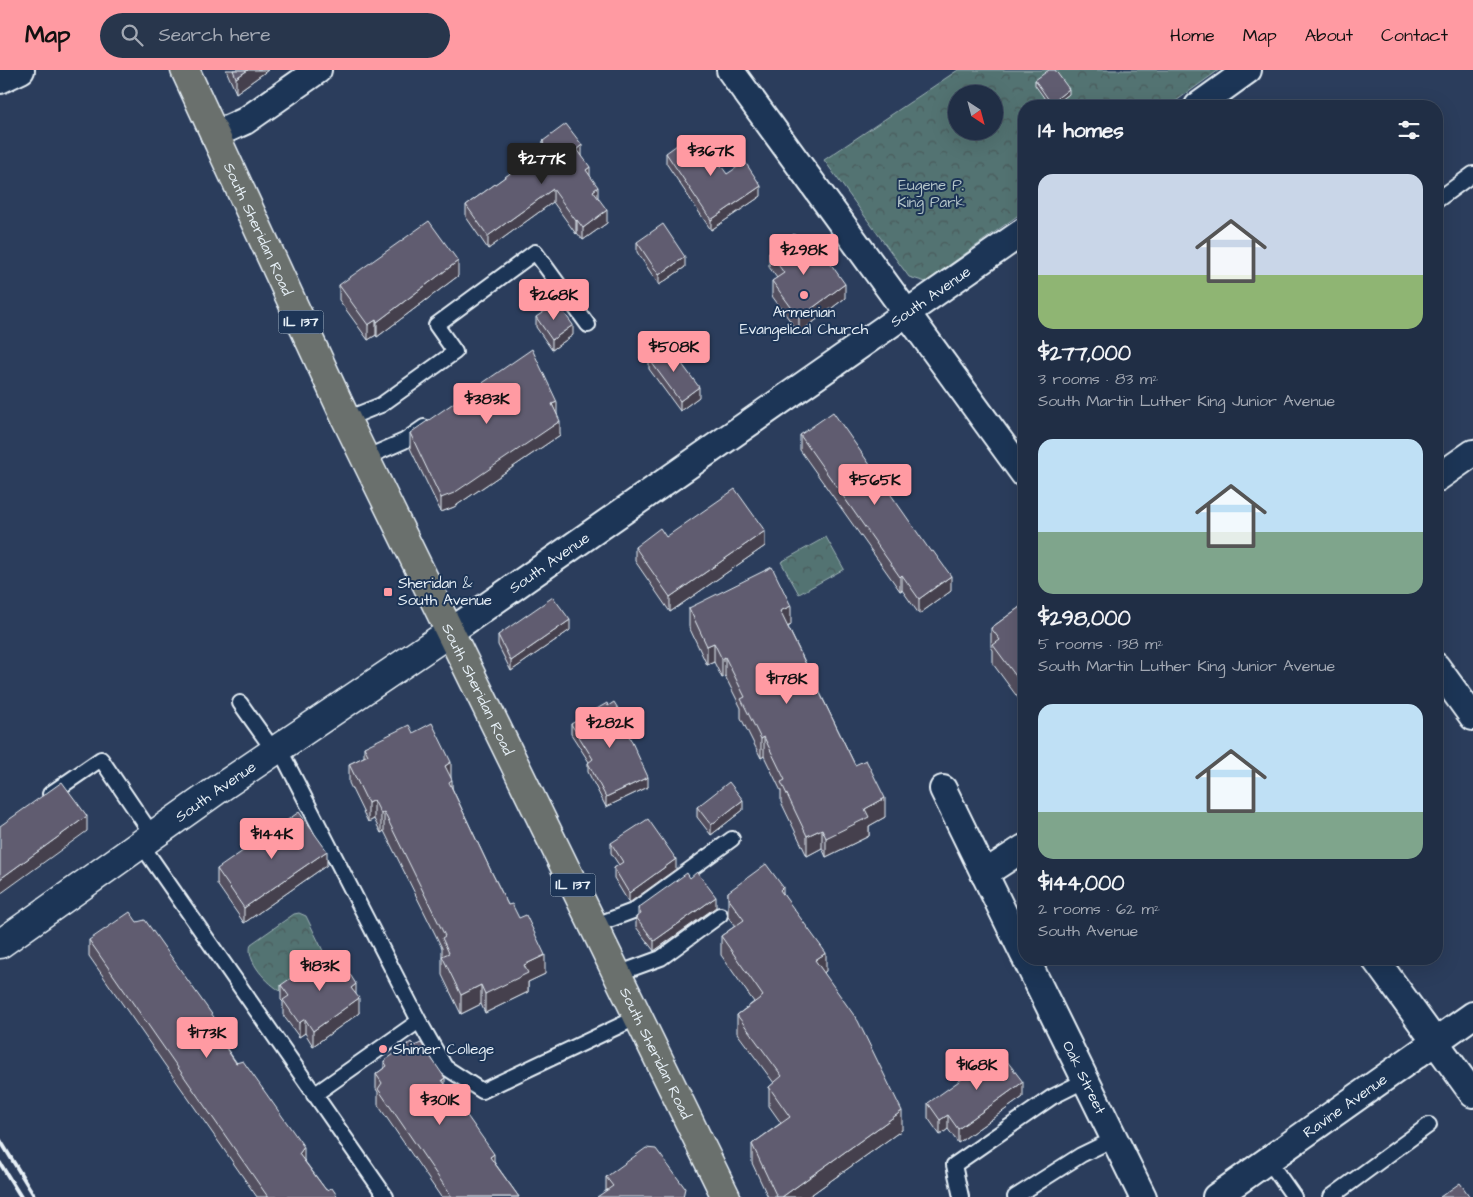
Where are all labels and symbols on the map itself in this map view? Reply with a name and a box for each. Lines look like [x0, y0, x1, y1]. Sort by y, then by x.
north arrow [948, 85, 1002, 140]
pin: $367K [676, 134, 746, 177]
pin: $277K [507, 142, 577, 185]
street label: South Sheridan Road [219, 159, 298, 299]
park label: Eugene P. King Park [897, 175, 965, 214]
pin: $298K [769, 234, 839, 276]
street label: South Avenue [886, 261, 975, 332]
pin: $268K [519, 278, 589, 321]
marker: Armenian Evangelical Church [798, 289, 810, 301]
place label: Armenian Evangelical Church [740, 302, 869, 341]
road number: IL 137 [278, 310, 324, 334]
pin: $508K [639, 330, 709, 373]
pin: $383K [452, 382, 522, 425]
pin: $565K [840, 464, 910, 506]
street label: South Avenue [505, 527, 594, 598]
place label: Sheridan & South Avenue [398, 573, 492, 611]
marker: Sheridan & South Avenue [382, 586, 394, 598]
street label: South Sheridan Road [437, 620, 519, 759]
pin: $178K [752, 662, 822, 705]
pin: $282K [575, 706, 645, 749]
street label: South Avenue [171, 756, 260, 827]
pin: $144K [237, 818, 307, 860]
road number: IL 137 [550, 874, 596, 896]
pin: $183K [285, 950, 355, 992]
street label: South Sheridan Road [615, 984, 697, 1123]
pin: $173K [172, 1016, 242, 1059]
street label: Oak Street [1057, 1037, 1111, 1118]
place label: Shimer College [393, 1039, 494, 1061]
marker: Shimer College [377, 1043, 389, 1055]
pin: $168K [942, 1048, 1012, 1091]
street label: Ravine Avenue [1299, 1069, 1391, 1143]
pin: $301K [405, 1084, 475, 1126]

